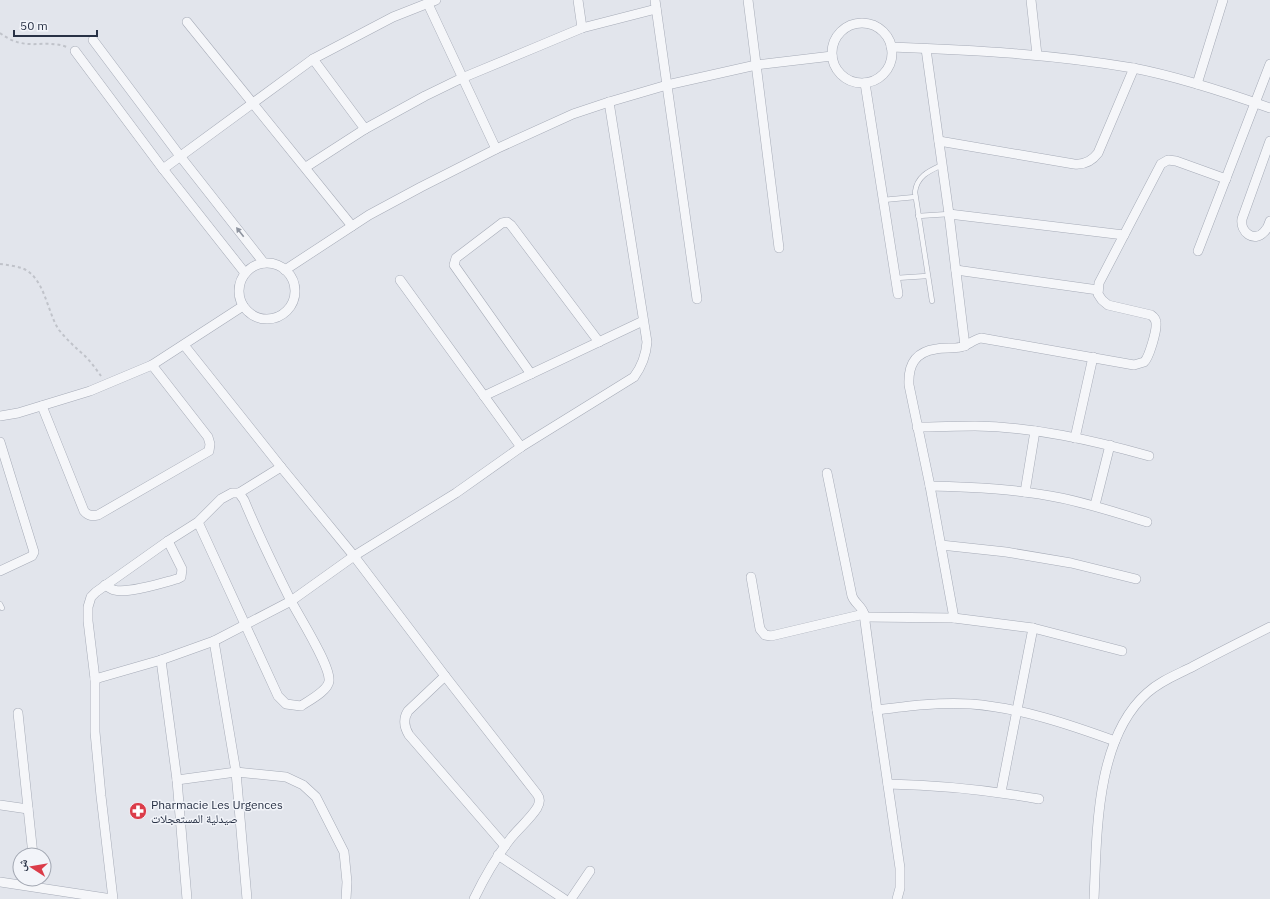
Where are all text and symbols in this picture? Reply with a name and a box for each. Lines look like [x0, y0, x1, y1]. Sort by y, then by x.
scale bar [14, 12, 97, 38]
text: 50 m [20, 18, 48, 33]
one-way arrow [236, 227, 244, 238]
place label: Pharmacie Les Urgences صيدلية المستعجلات [151, 797, 283, 826]
pharmacy icon: Pharmacie Les Urgences صيدلية المستعجلات [128, 801, 148, 821]
north arrow [12, 847, 52, 887]
text: ش [14, 857, 31, 872]

